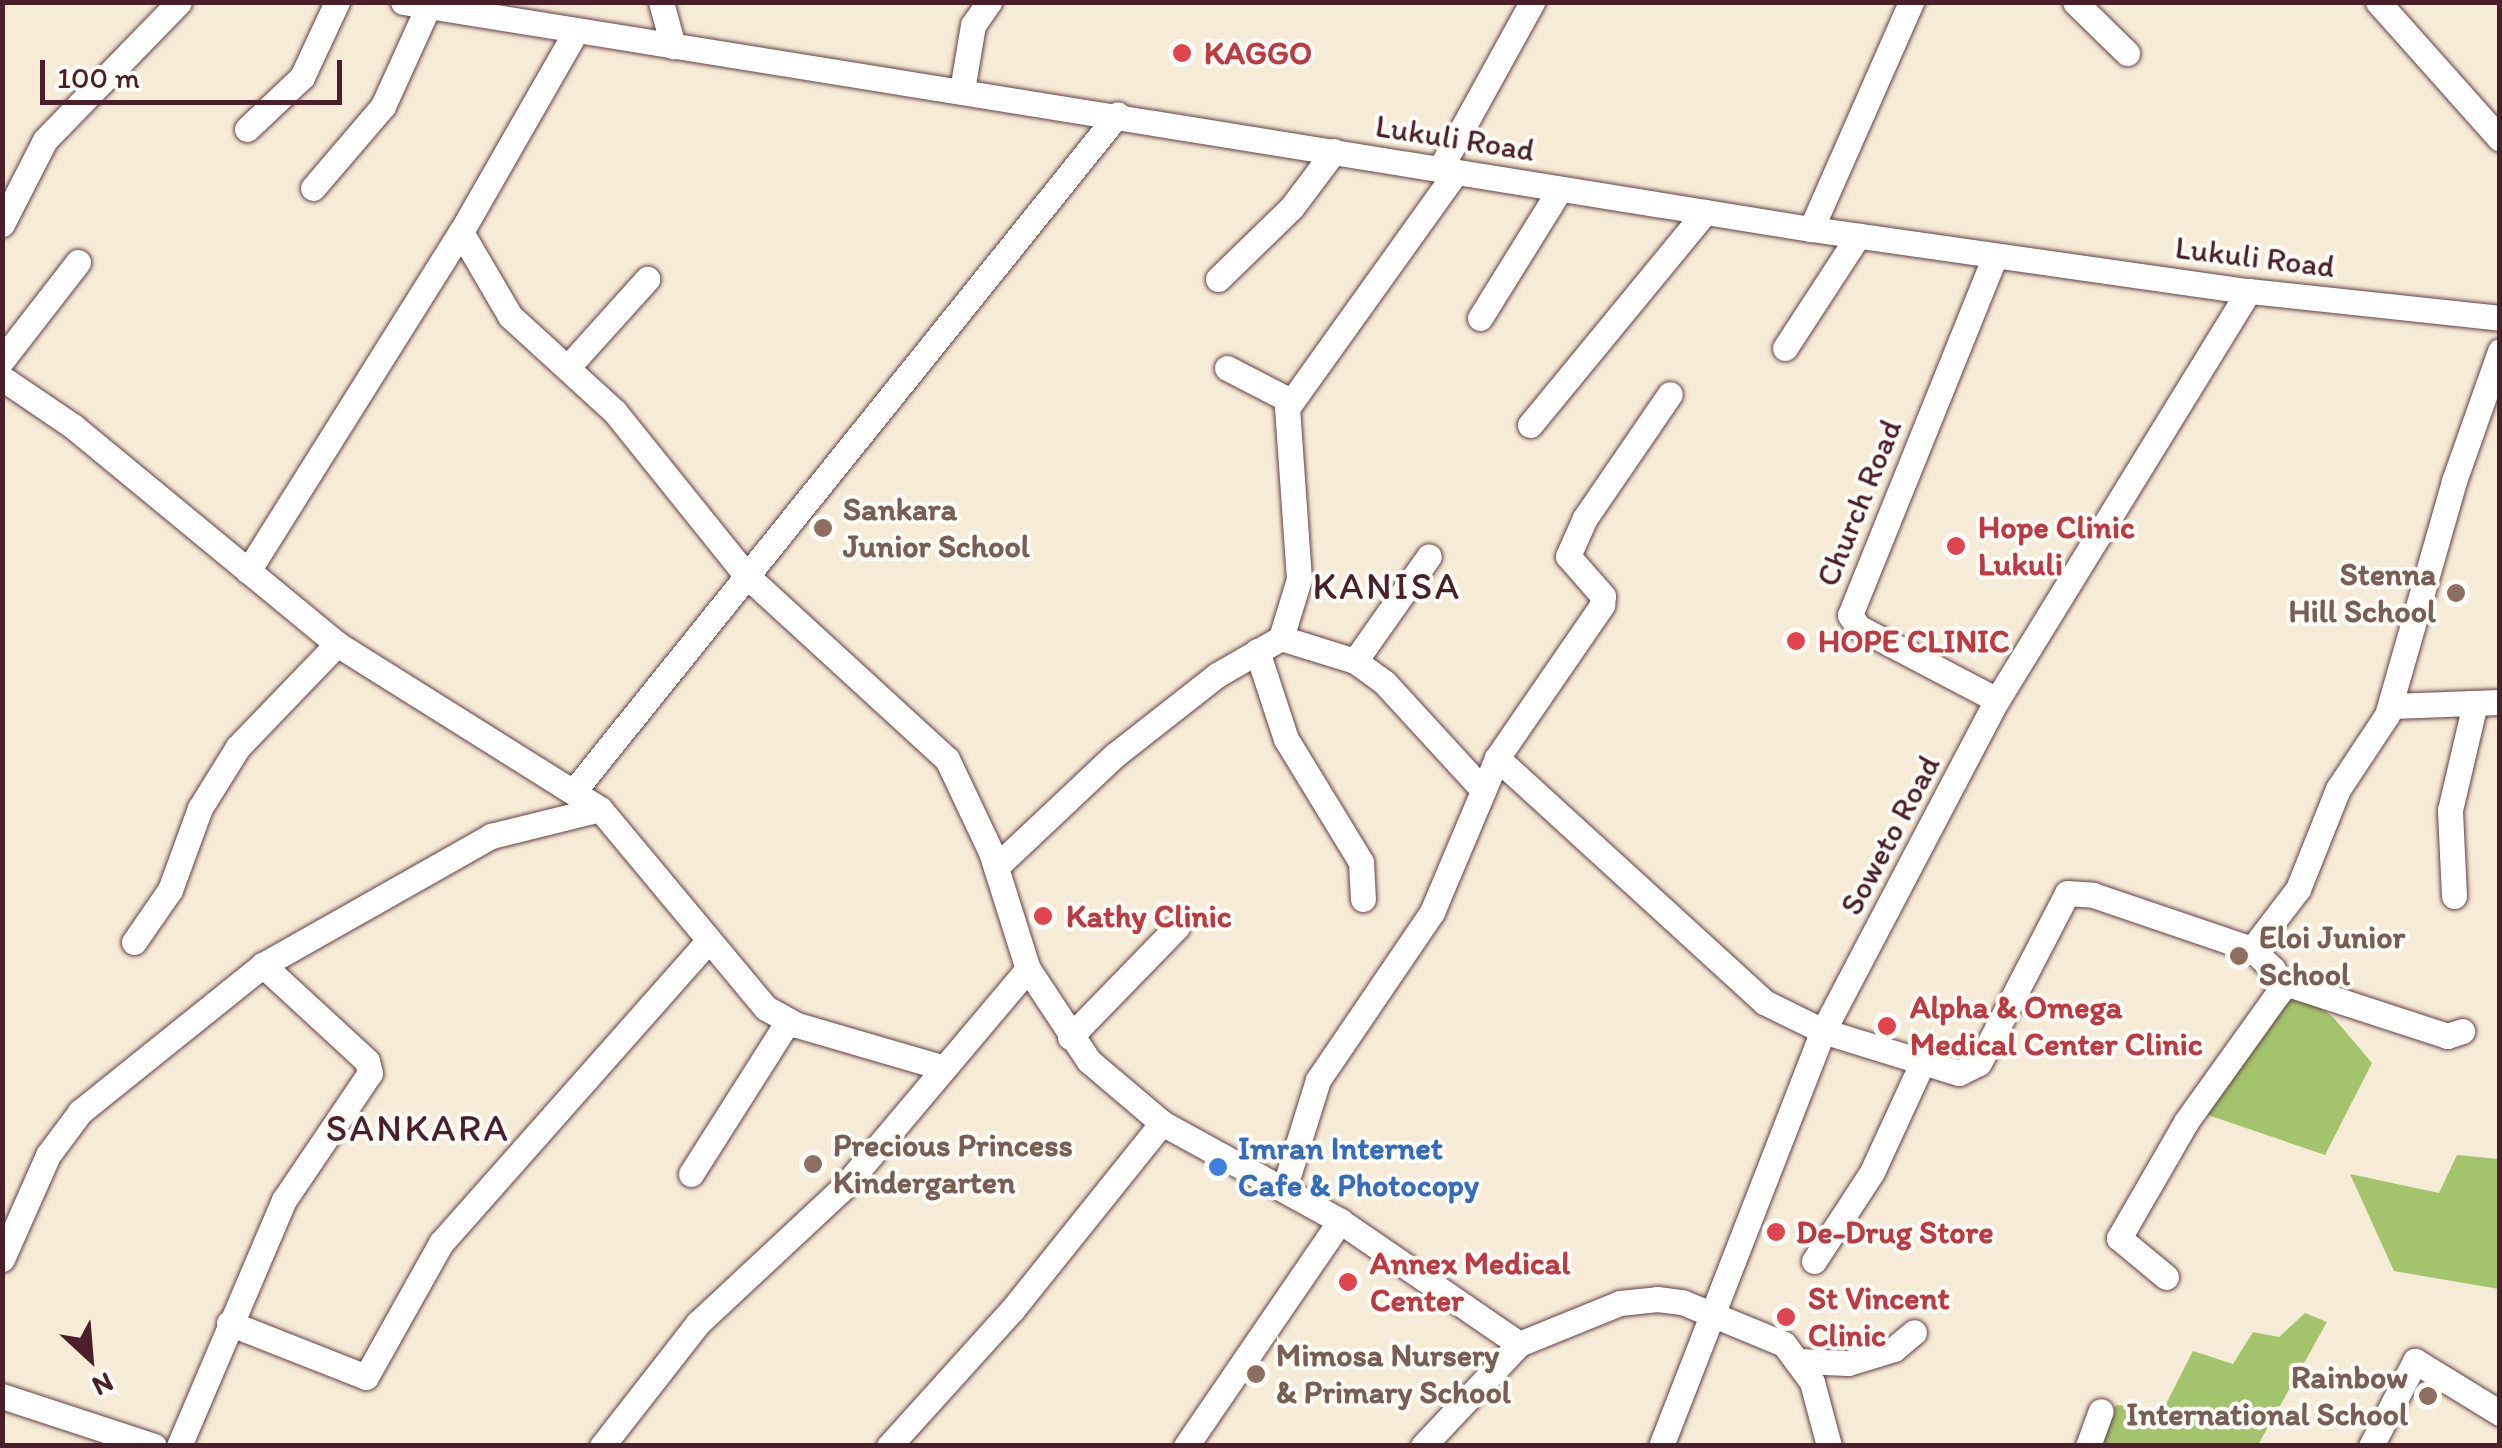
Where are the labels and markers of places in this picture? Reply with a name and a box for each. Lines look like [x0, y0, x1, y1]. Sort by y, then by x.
place label: KAGGO [1204, 34, 1312, 72]
marker: KAGGO [1169, 40, 1195, 66]
place label: Sankara Junior School [843, 491, 1029, 566]
place label: Hope Clinic Lukuli [1978, 509, 2134, 584]
marker: Sankara Junior School [812, 517, 834, 539]
marker: Hope Clinic Lukuli [1943, 533, 1969, 559]
place label: Stenna Hill School [2289, 556, 2436, 631]
marker: Stenna Hill School [2445, 582, 2467, 604]
place label: HOPE CLINIC [1818, 622, 2006, 660]
marker: HOPE CLINIC [1783, 628, 1809, 654]
place label: Kathy Clinic [1066, 897, 1232, 935]
marker: Kathy Clinic [1030, 903, 1056, 929]
place label: Eloi Junior School [2259, 919, 2405, 994]
marker: Eloi Junior School [2228, 945, 2250, 967]
place label: Alpha & Omega Medical Center Clinic [1910, 989, 2203, 1064]
marker: Alpha & Omega Medical Center Clinic [1874, 1013, 1900, 1039]
place label: Precious Princess Kindergarten [833, 1127, 1072, 1202]
place label: Imran Internet Cafe & Photocopy [1238, 1130, 1481, 1205]
marker: Precious Princess Kindergarten [802, 1153, 824, 1175]
marker: Imran Internet Cafe & Photocopy [1207, 1156, 1229, 1178]
place label: De-Drug Store [1796, 1213, 1993, 1251]
marker: De-Drug Store [1765, 1221, 1787, 1243]
place label: Annex Medical Center [1370, 1245, 1570, 1320]
marker: Annex Medical Center [1335, 1269, 1361, 1295]
place label: St Vincent Clinic [1808, 1280, 1950, 1355]
marker: St Vincent Clinic [1773, 1304, 1799, 1330]
place label: Mimosa Nursery & Primary School [1276, 1337, 1510, 1412]
place label: Rainbow International School [2127, 1359, 2408, 1434]
marker: Mimosa Nursery & Primary School [1245, 1363, 1267, 1385]
marker: Rainbow International School [2417, 1385, 2439, 1407]

